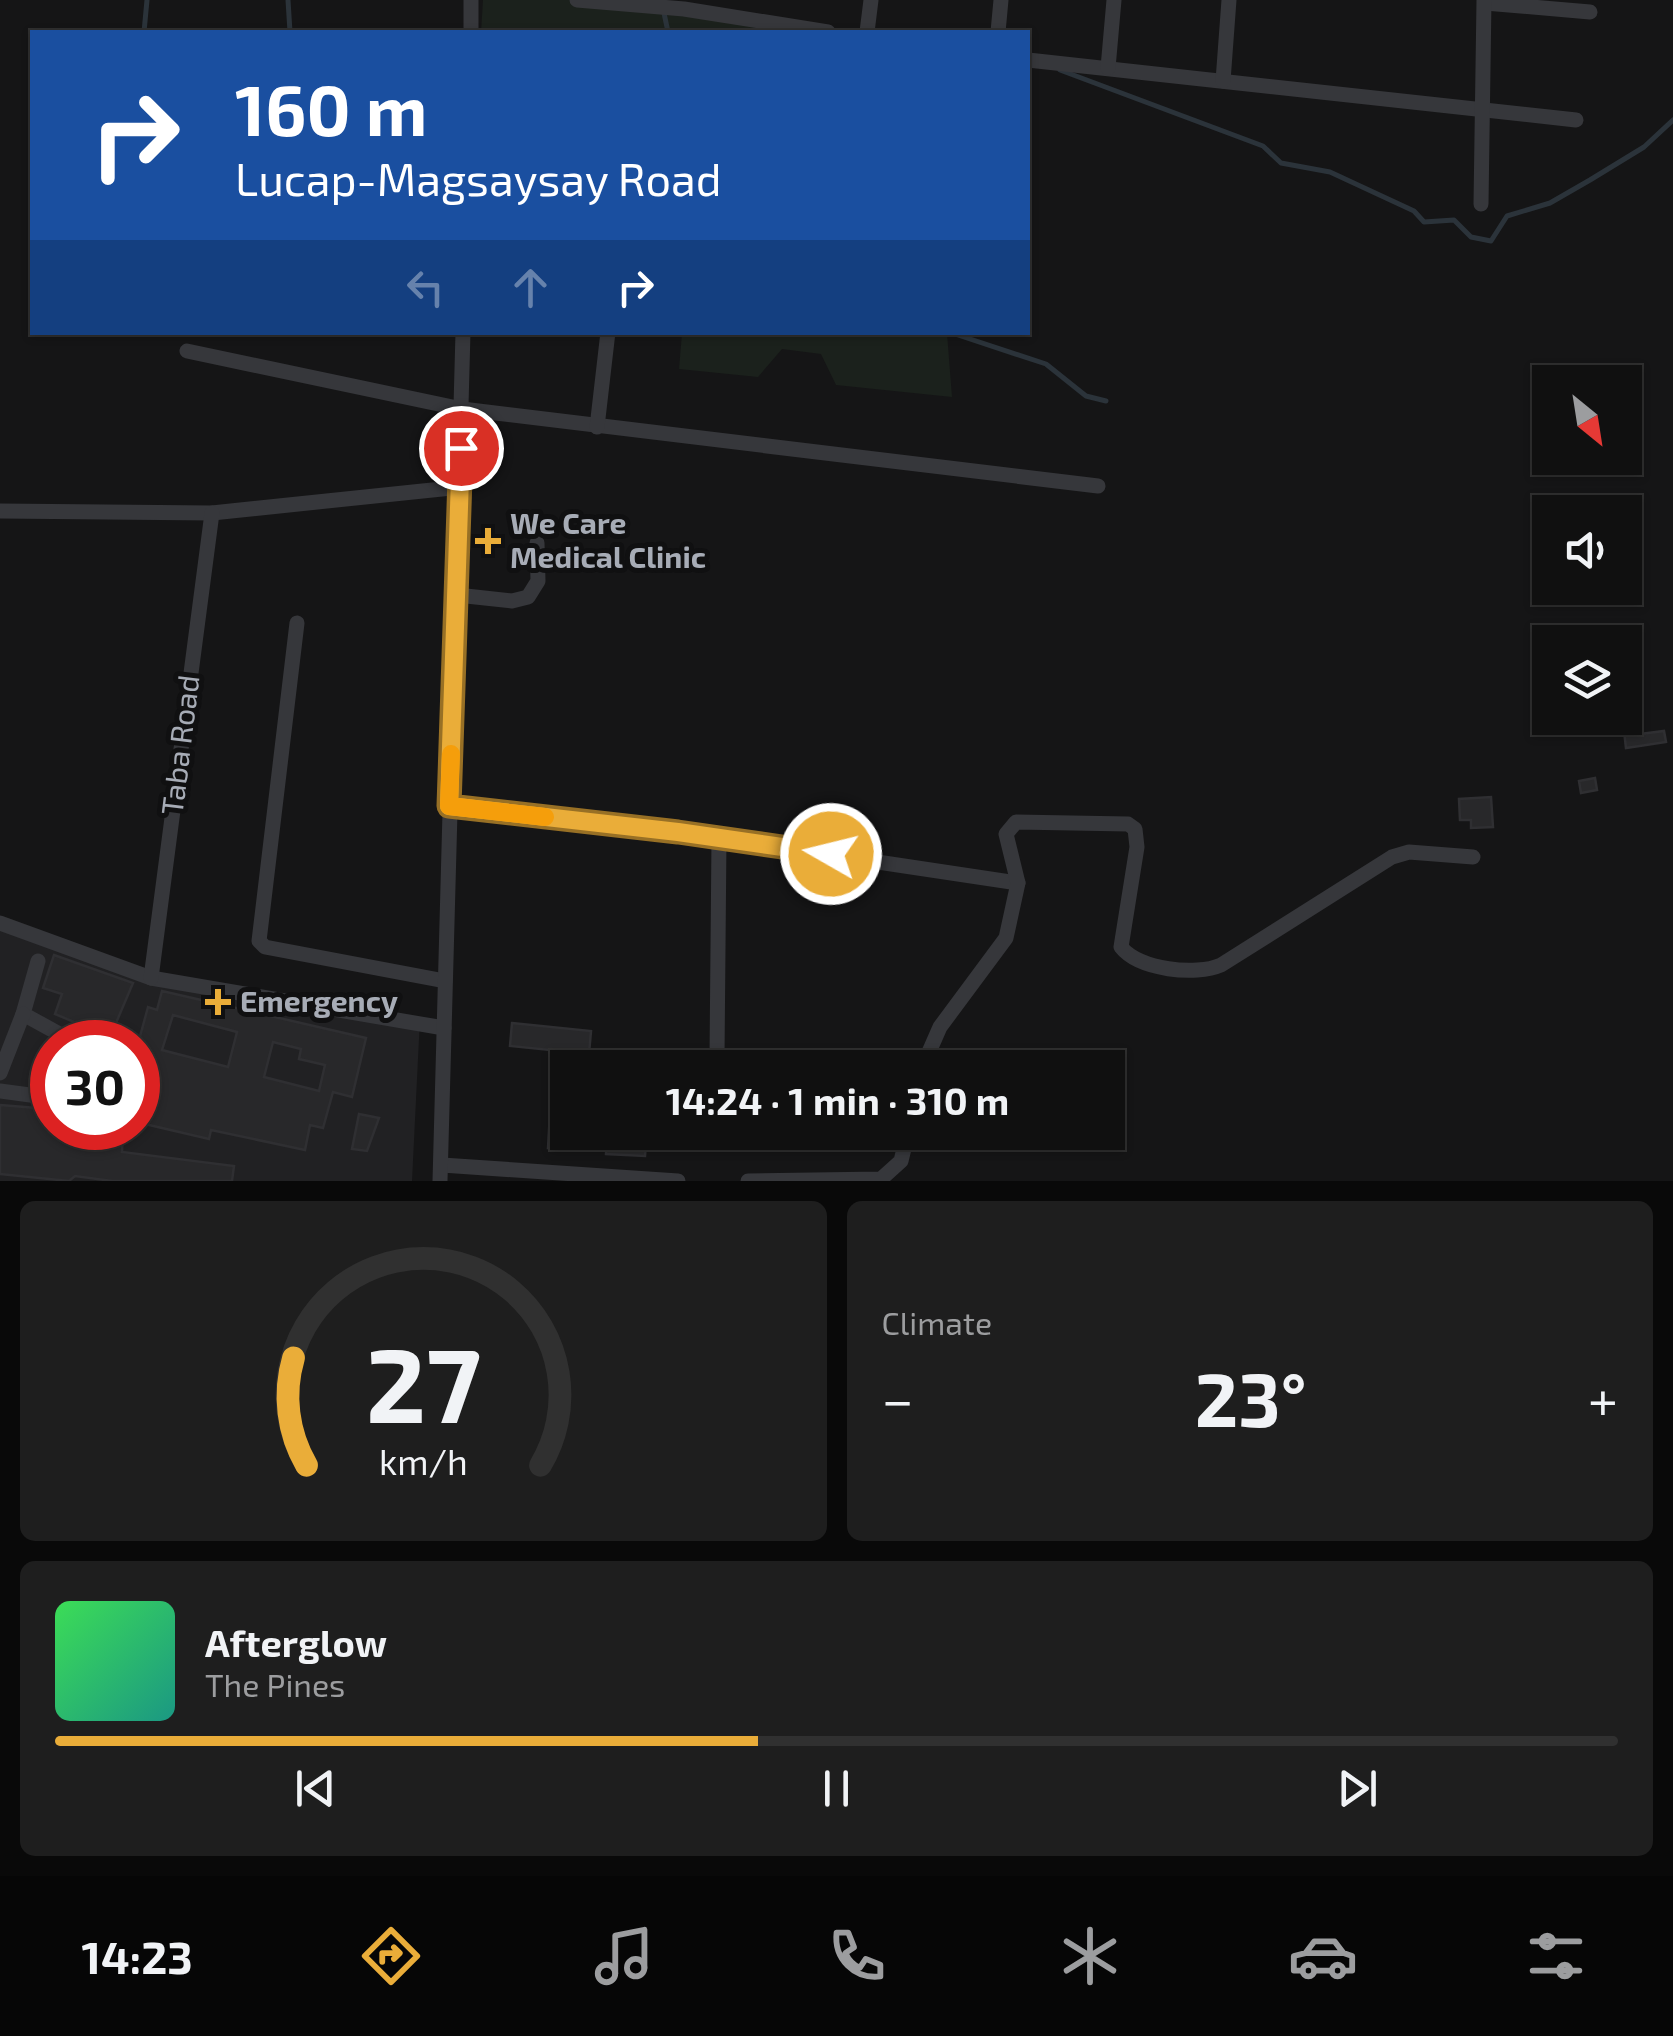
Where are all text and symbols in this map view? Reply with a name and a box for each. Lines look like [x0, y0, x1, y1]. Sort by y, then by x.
text: 160 m [235, 66, 428, 150]
icon: right [70, 70, 200, 200]
text: Lucap-Magsaysay Road [235, 151, 722, 205]
icon: left [398, 260, 453, 315]
icon: ahead [503, 260, 558, 315]
icon: right [608, 260, 663, 315]
north arrow [1532, 365, 1642, 475]
map controls [1532, 365, 1642, 735]
pin [419, 406, 504, 491]
icon: arrive [434, 421, 489, 476]
button: sound [1532, 495, 1642, 605]
place label: We Care Medical Clinic [510, 504, 706, 574]
marker: We Care Medical Clinic [475, 528, 501, 554]
button: layers [1532, 625, 1642, 735]
street label: Taba Road [153, 673, 205, 817]
position arrow [779, 802, 883, 906]
place label: Emergency [240, 982, 398, 1019]
marker: Emergency [205, 989, 231, 1015]
speed limit sign: 30 [30, 1020, 160, 1150]
text: 14:24 · 1 min · 310 m [666, 1077, 1009, 1123]
text: Climate [882, 1303, 992, 1341]
text: 27 [366, 1319, 481, 1444]
text: 23° [1195, 1352, 1307, 1442]
text: − [882, 1365, 914, 1431]
text: + [1588, 1365, 1618, 1431]
text: km/h [379, 1439, 468, 1482]
text: Afterglow [205, 1619, 387, 1665]
text: The Pines [205, 1665, 345, 1703]
icon: previous [288, 1761, 343, 1816]
icon: pause [809, 1761, 864, 1816]
icon: next [1330, 1761, 1385, 1816]
icon: directions [356, 1921, 426, 1991]
icon: music [589, 1921, 659, 1991]
icon: phone [822, 1921, 892, 1991]
icon: climate [1055, 1921, 1125, 1991]
icon: car [1288, 1921, 1358, 1991]
icon: filters [1521, 1921, 1591, 1991]
text: 14:23 [82, 1929, 193, 1983]

